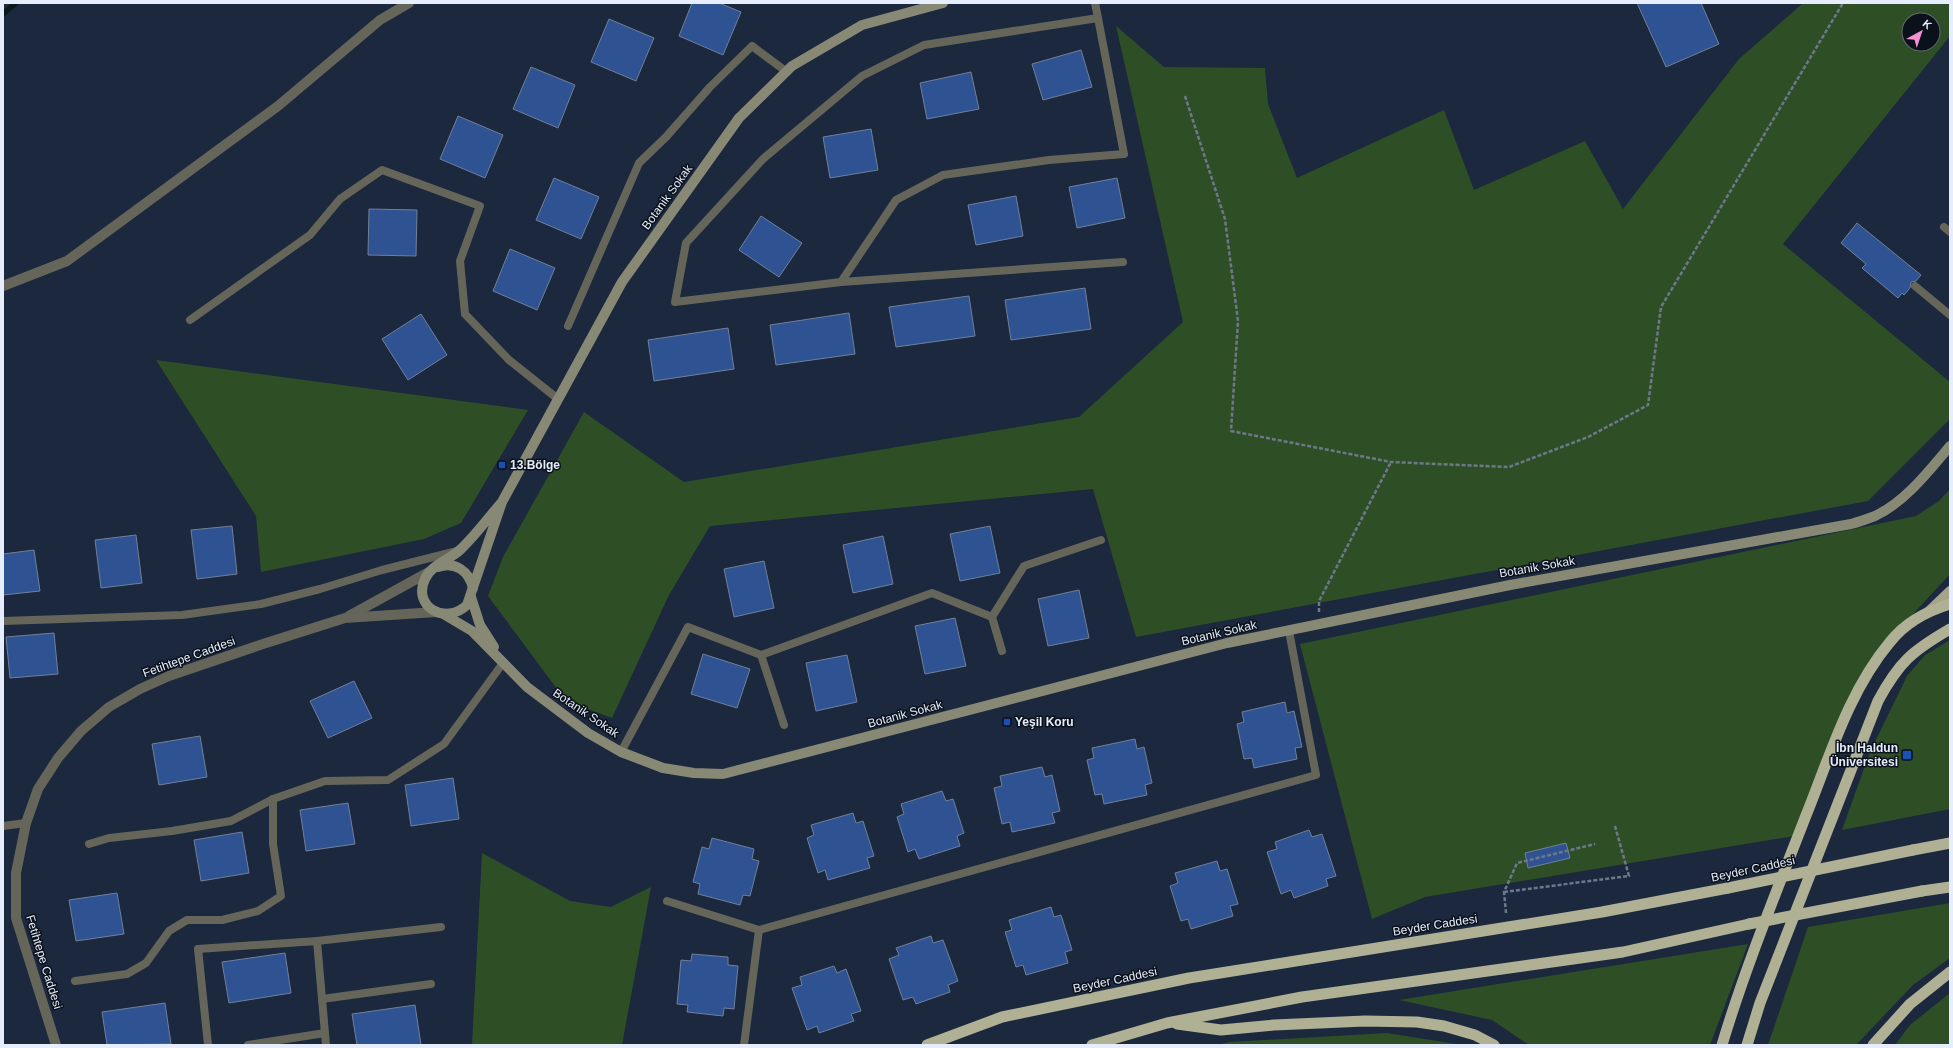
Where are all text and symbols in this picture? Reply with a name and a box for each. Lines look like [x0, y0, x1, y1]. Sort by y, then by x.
north arrow [1901, 12, 1941, 52]
text: K [1921, 17, 1934, 32]
street label: Botanik Sokak [639, 161, 696, 232]
place label: 13.Bölge [510, 458, 560, 472]
marker: 13.Bölge [497, 460, 507, 470]
street label: Botanik Sokak [1498, 553, 1577, 581]
street label: Botanik Sokak [1180, 617, 1259, 648]
street label: Fetihtepe Caddesi [141, 634, 237, 680]
street label: Botanik Sokak [550, 686, 623, 741]
street label: Botanik Sokak [866, 697, 945, 731]
place label: Yeşil Koru [1015, 715, 1074, 729]
marker: Yeşil Koru [1002, 717, 1012, 727]
place label: İbn Haldun Üniversitesi [1830, 740, 1898, 769]
marker: İbn Haldun Üniversitesi [1901, 749, 1913, 761]
street label: Beyder Caddesi [1710, 853, 1796, 885]
street label: Beyder Caddesi [1392, 911, 1478, 939]
street label: Fetihtepe Caddesi [23, 913, 65, 1011]
street label: Beyder Caddesi [1072, 964, 1158, 996]

